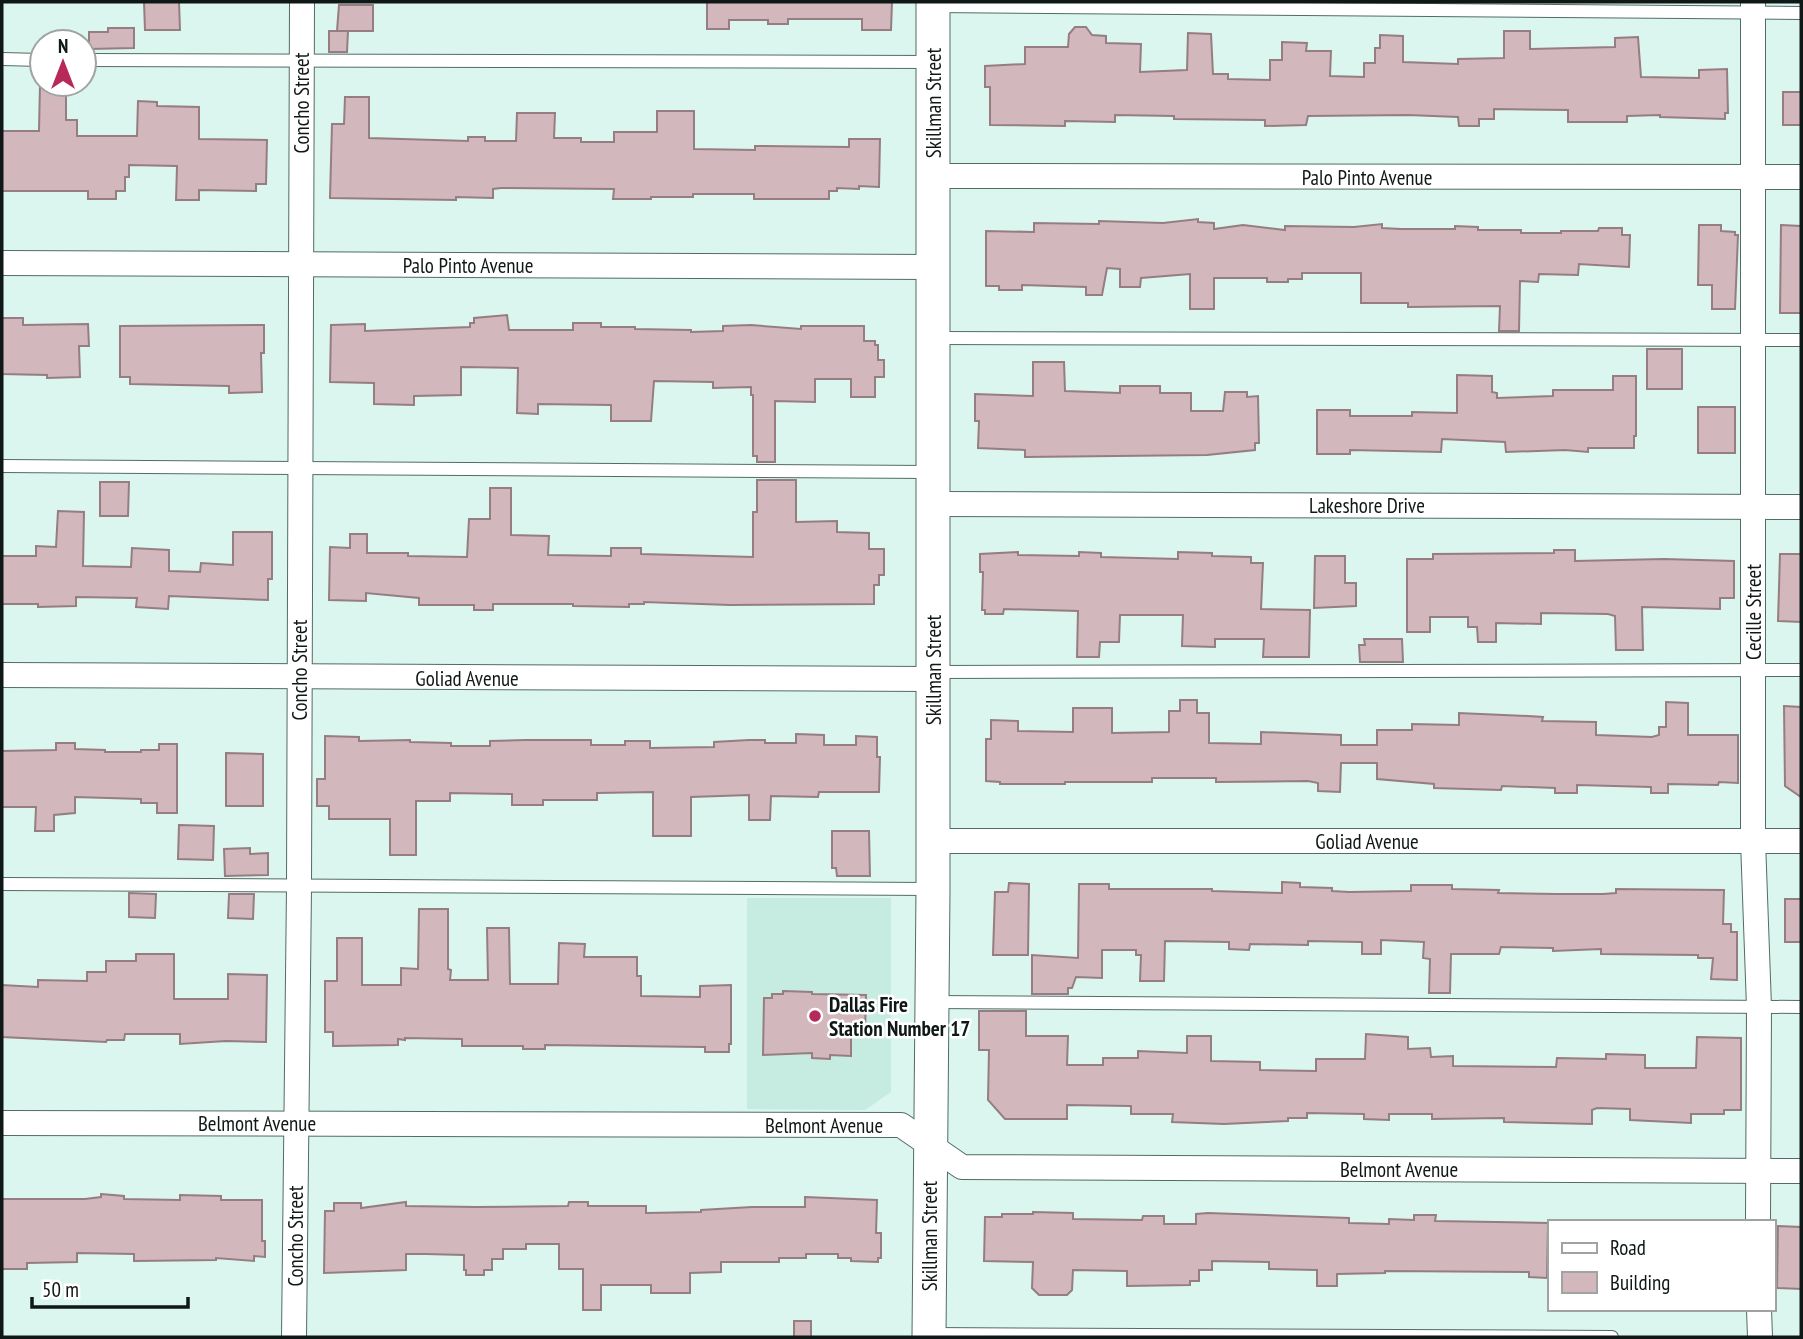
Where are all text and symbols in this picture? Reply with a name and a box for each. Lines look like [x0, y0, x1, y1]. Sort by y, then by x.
north arrow [28, 28, 98, 98]
text: N [58, 34, 68, 58]
street label: Skillman Street [920, 47, 947, 158]
street label: Concho Street [288, 52, 315, 154]
street label: Palo Pinto Avenue [1302, 164, 1432, 191]
street label: Palo Pinto Avenue [403, 252, 533, 279]
street label: Lakeshore Drive [1309, 492, 1425, 519]
street label: Cecille Street [1740, 564, 1767, 660]
street label: Skillman Street [920, 614, 947, 725]
street label: Concho Street [286, 619, 313, 721]
street label: Goliad Avenue [415, 665, 519, 692]
street label: Goliad Avenue [1315, 828, 1419, 855]
place label: Dallas Fire Station Number 17 [829, 991, 970, 1042]
marker: Dallas Fire Station Number 17 [807, 1008, 823, 1024]
street label: Belmont Avenue [198, 1110, 316, 1137]
street label: Belmont Avenue [765, 1112, 883, 1139]
street label: Belmont Avenue [1340, 1156, 1458, 1183]
street label: Skillman Street [916, 1180, 943, 1291]
street label: Concho Street [282, 1185, 309, 1287]
legend [1548, 1220, 1775, 1311]
text: Road [1610, 1234, 1646, 1261]
scale bar [32, 1266, 187, 1310]
text: Building [1610, 1269, 1670, 1296]
text: 50 m [42, 1276, 79, 1303]

